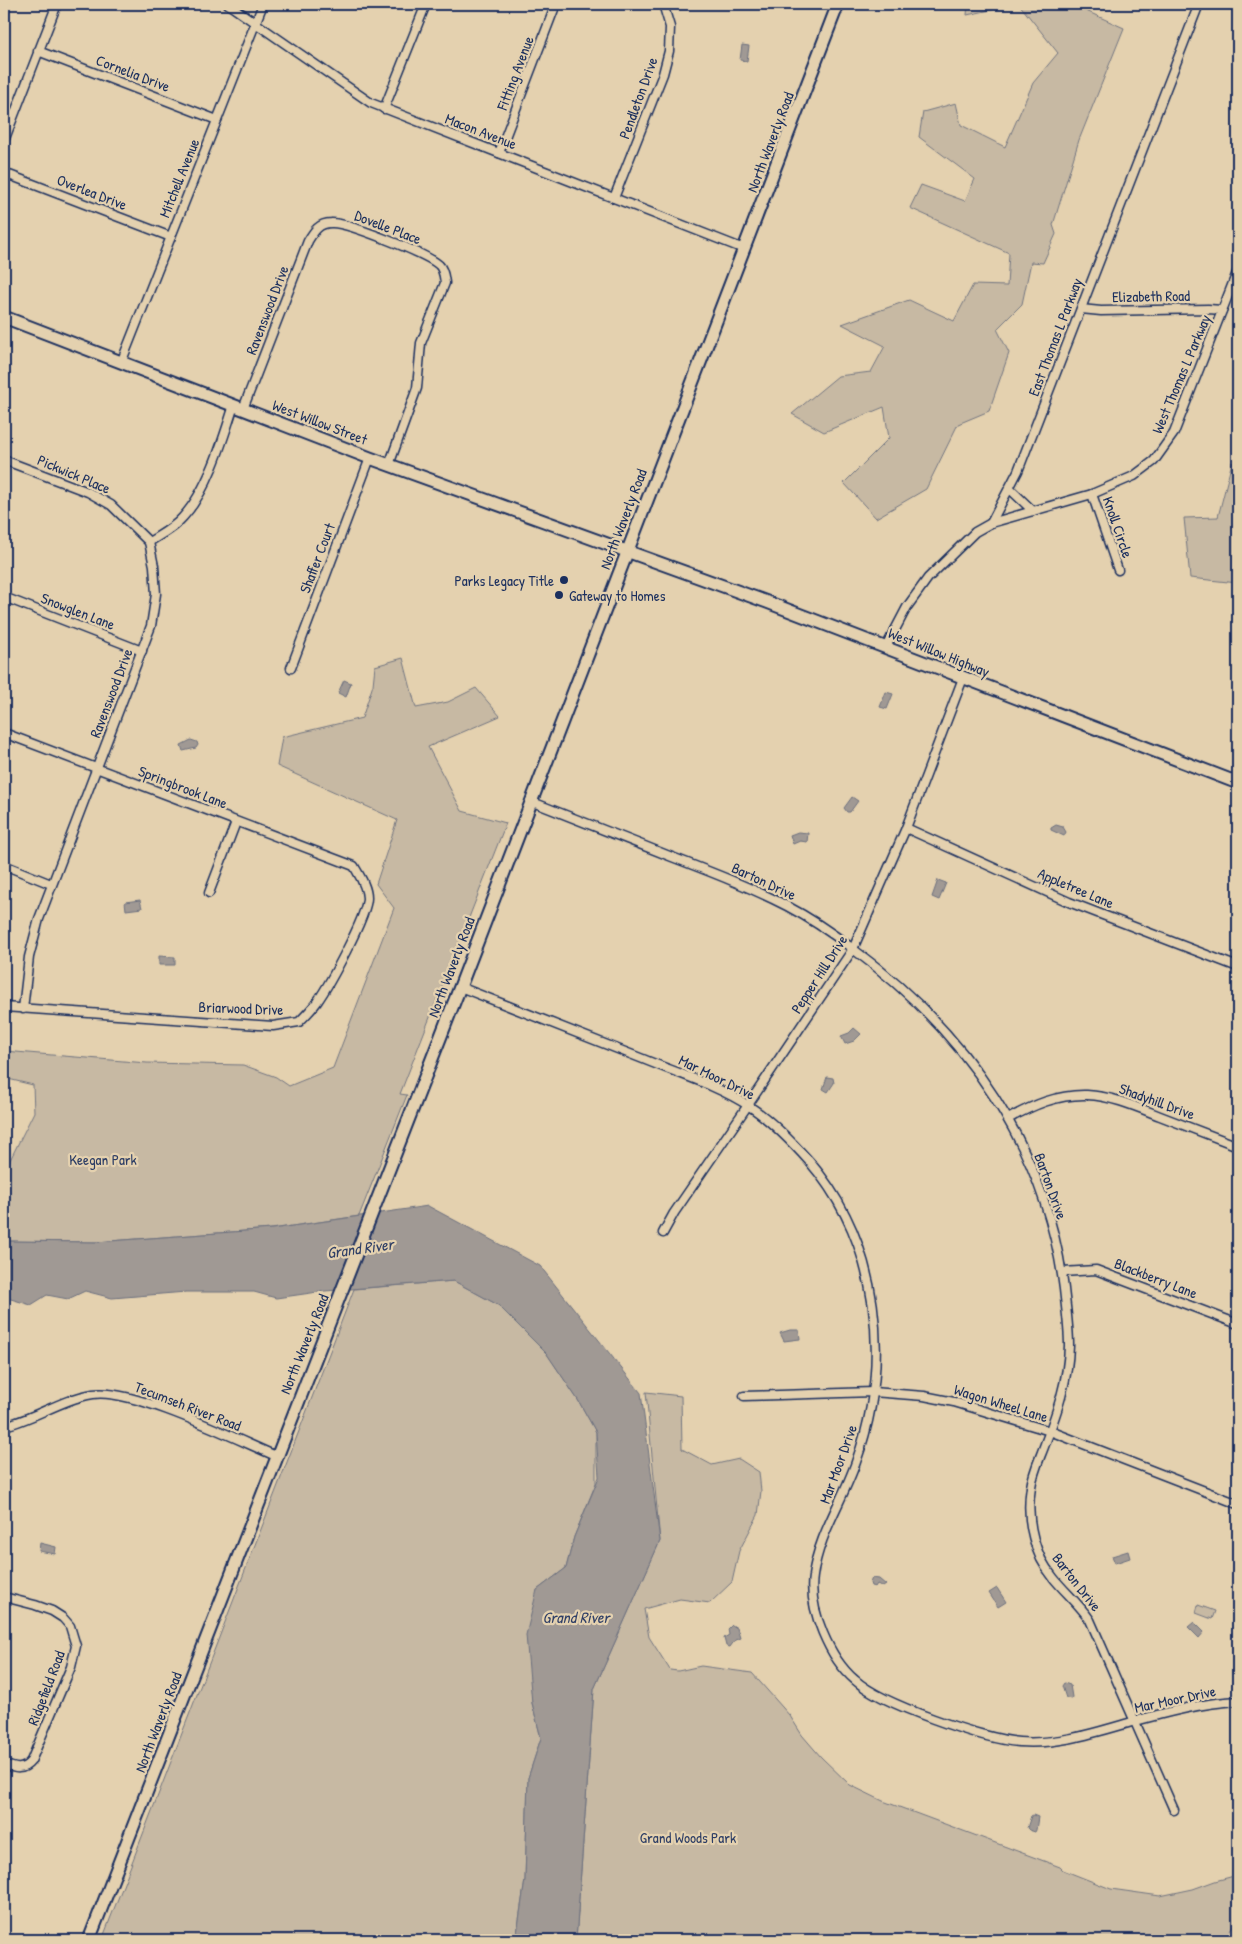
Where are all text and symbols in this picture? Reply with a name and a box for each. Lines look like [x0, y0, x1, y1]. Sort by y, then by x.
street label: Fitting Avenue [491, 33, 539, 114]
street label: Cornelia Drive [93, 49, 173, 97]
street label: Pendleton Drive [614, 54, 662, 142]
street label: North Waverly Road [741, 89, 799, 195]
street label: Macon Avenue [442, 108, 520, 154]
street label: Mitchell Avenue [154, 135, 204, 221]
street label: Overlea Drive [54, 169, 130, 215]
street label: Dovelle Place [352, 205, 424, 249]
street label: Ravenswood Drive [240, 262, 294, 358]
street label: East Thomas L Parkway [1023, 275, 1087, 399]
street label: Elizabeth Road [1112, 285, 1190, 307]
street label: West Thomas L Parkway [1146, 311, 1216, 437]
street label: West Willow Street [270, 394, 371, 450]
street label: Pickwick Place [34, 449, 114, 499]
street label: North Waverly Road [594, 466, 652, 572]
street label: Knoll Circle [1098, 493, 1138, 561]
street label: Shaffer Court [294, 519, 340, 596]
place label: Parks Legacy Title [454, 570, 554, 591]
marker: Parks Legacy Title [558, 574, 570, 586]
place label: Gateway to Homes [569, 585, 666, 606]
street label: Snowglen Lane [38, 587, 118, 635]
marker: Gateway to Homes [553, 589, 565, 601]
street label: West Willow Highway [885, 622, 993, 682]
street label: Ravenswood Drive [84, 645, 138, 741]
street label: Springbrook Lane [135, 760, 231, 814]
street label: Barton Drive [728, 857, 800, 905]
street label: Appletree Lane [1035, 863, 1117, 913]
street label: North Waverly Road [422, 914, 480, 1020]
street label: Pepper Hill Drive [786, 931, 852, 1017]
street label: Briarwood Drive [198, 996, 284, 1020]
street label: Mar Moor Drive [675, 1049, 759, 1105]
street label: Shadyhill Drive [1116, 1078, 1198, 1124]
park label: Keegan Park [69, 1149, 137, 1170]
street label: Barton Drive [1029, 1150, 1073, 1222]
water label: Grand River [325, 1232, 397, 1264]
street label: Blackberry Lane [1112, 1253, 1201, 1303]
street label: North Waverly Road [274, 1291, 334, 1397]
street label: Tecumseh River Road [132, 1376, 244, 1436]
street label: Wagon Wheel Lane [951, 1379, 1051, 1427]
street label: Mar Moor Drive [814, 1422, 862, 1506]
street label: Barton Drive [1048, 1548, 1107, 1616]
water label: Grand River [542, 1606, 611, 1628]
street label: Ridgefield Road [22, 1647, 70, 1728]
street label: North Waverly Road [129, 1669, 187, 1775]
street label: Mar Moor Drive [1132, 1680, 1218, 1718]
park label: Grand Woods Park [640, 1827, 736, 1848]

